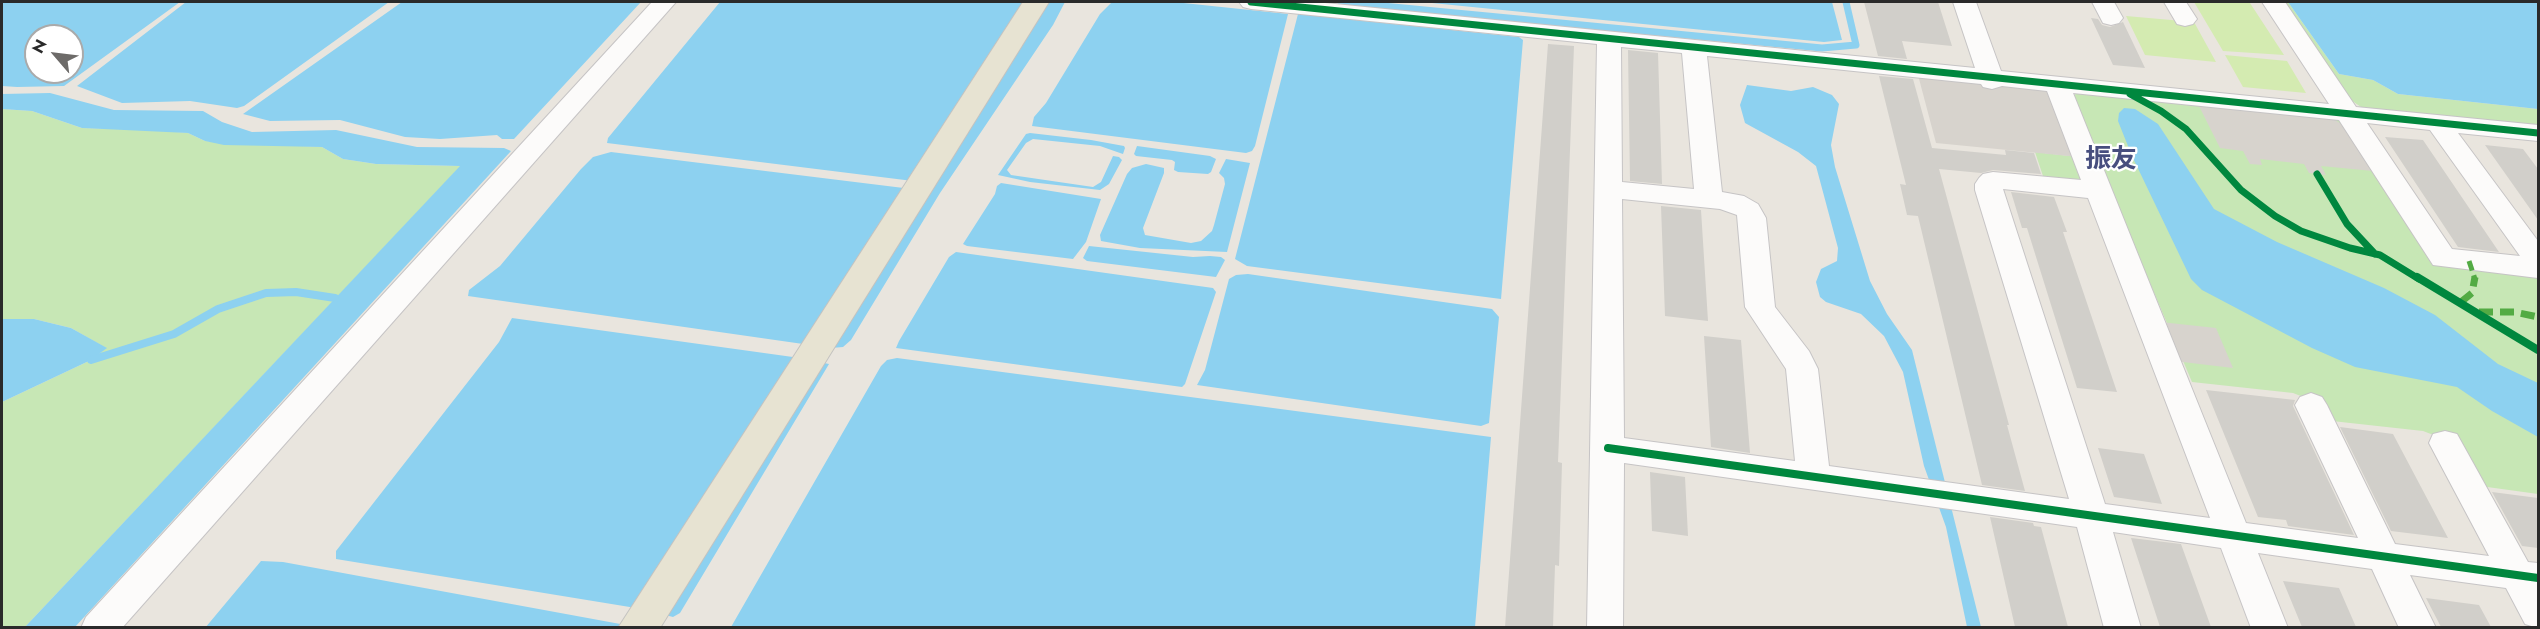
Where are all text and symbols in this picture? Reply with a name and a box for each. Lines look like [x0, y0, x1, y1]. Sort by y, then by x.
north arrow [24, 24, 84, 84]
text: N [26, 35, 53, 57]
district label: 振友 [2085, 145, 2137, 177]

